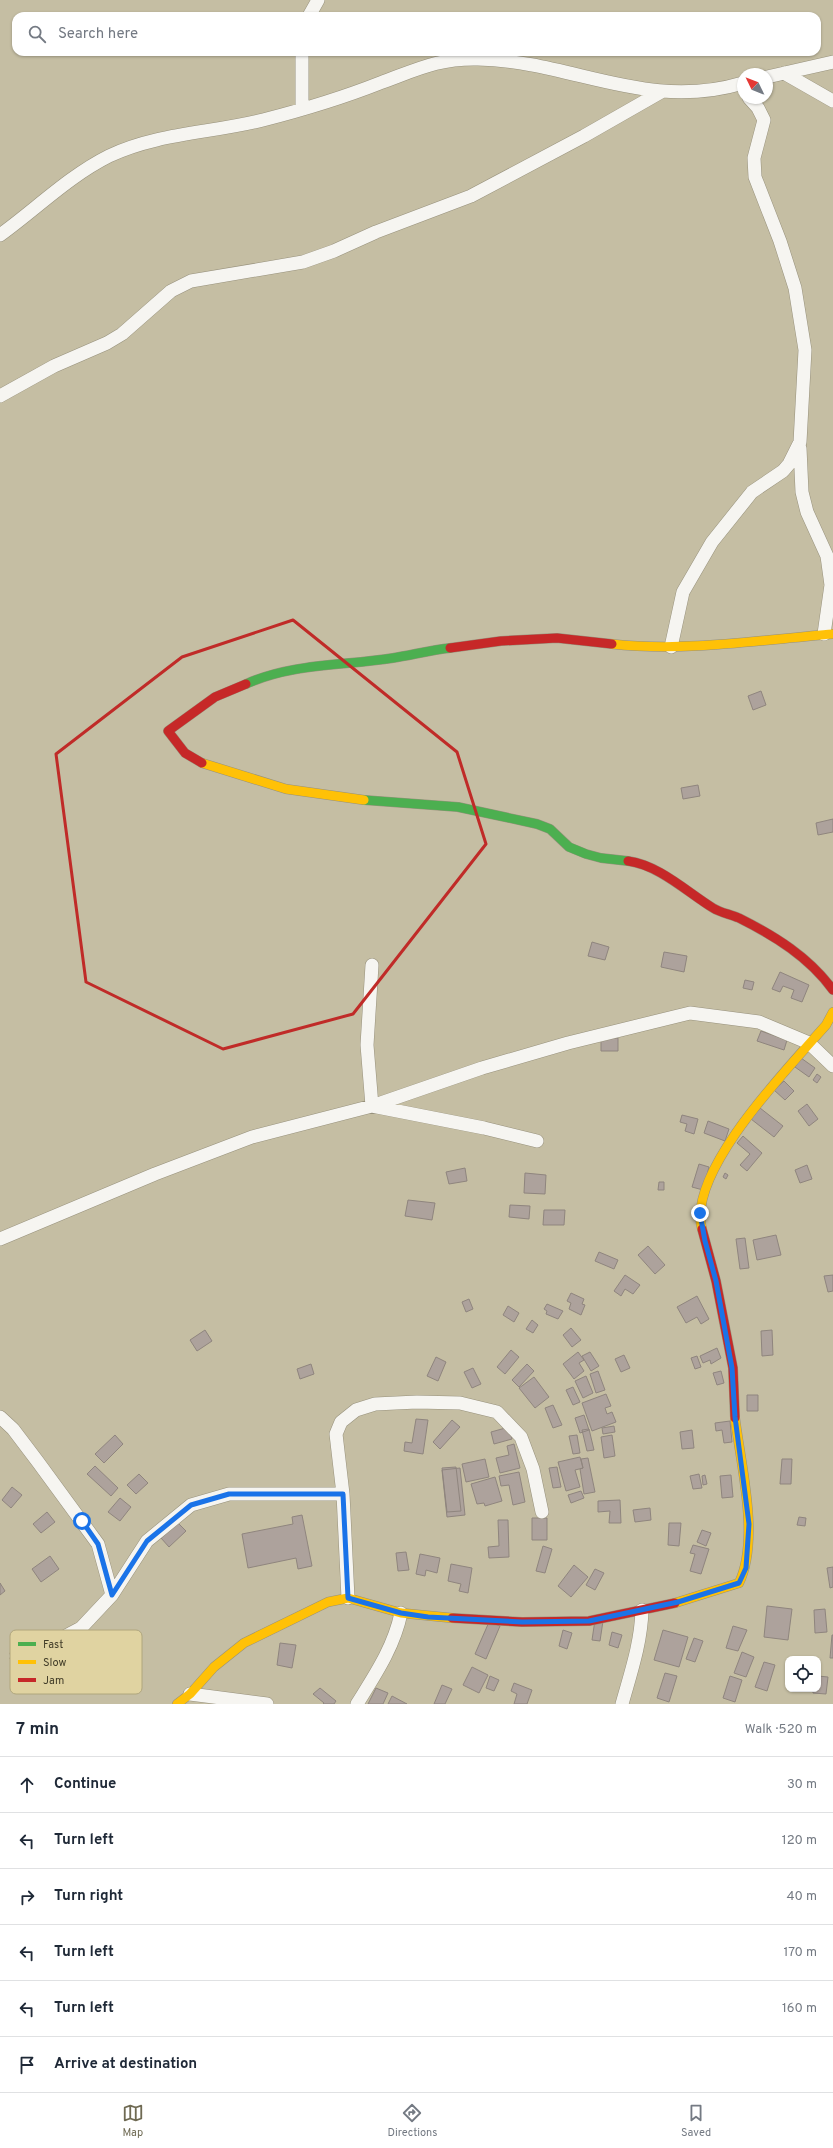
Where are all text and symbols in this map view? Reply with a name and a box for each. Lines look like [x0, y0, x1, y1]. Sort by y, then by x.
search box [12, 12, 821, 56]
icon: search [26, 23, 48, 45]
text: Search here [58, 25, 138, 44]
north arrow [737, 68, 773, 104]
route end [691, 1204, 709, 1222]
route start [73, 1512, 91, 1530]
legend [10, 1630, 142, 1694]
text: Fast [43, 1638, 63, 1652]
text: Slow [43, 1656, 66, 1670]
map controls [785, 1656, 821, 1692]
button: locate [785, 1656, 821, 1692]
text: Jam [43, 1674, 64, 1688]
text: 7 min [16, 1719, 59, 1741]
text: Walk · 520 m [745, 1722, 817, 1738]
icon: ahead [16, 1774, 38, 1796]
text: Continue [54, 1775, 116, 1794]
text: 30 m [787, 1777, 817, 1793]
icon: left [16, 1830, 38, 1852]
text: Turn left [54, 1831, 114, 1850]
text: 120 m [782, 1833, 817, 1849]
icon: right [16, 1886, 38, 1908]
text: Turn right [54, 1887, 123, 1906]
text: 40 m [787, 1889, 817, 1905]
icon: left [16, 1942, 38, 1964]
text: Turn left [54, 1943, 114, 1962]
text: 170 m [783, 1945, 817, 1961]
icon: left [16, 1998, 38, 2020]
text: Turn left [54, 1999, 114, 2018]
text: 160 m [782, 2001, 817, 2017]
icon: arrive [16, 2054, 38, 2076]
text: Arrive at destination [54, 2055, 197, 2074]
tab: Map [122, 2102, 144, 2140]
tab: Directions [387, 2102, 437, 2140]
tab: Saved [681, 2102, 711, 2140]

